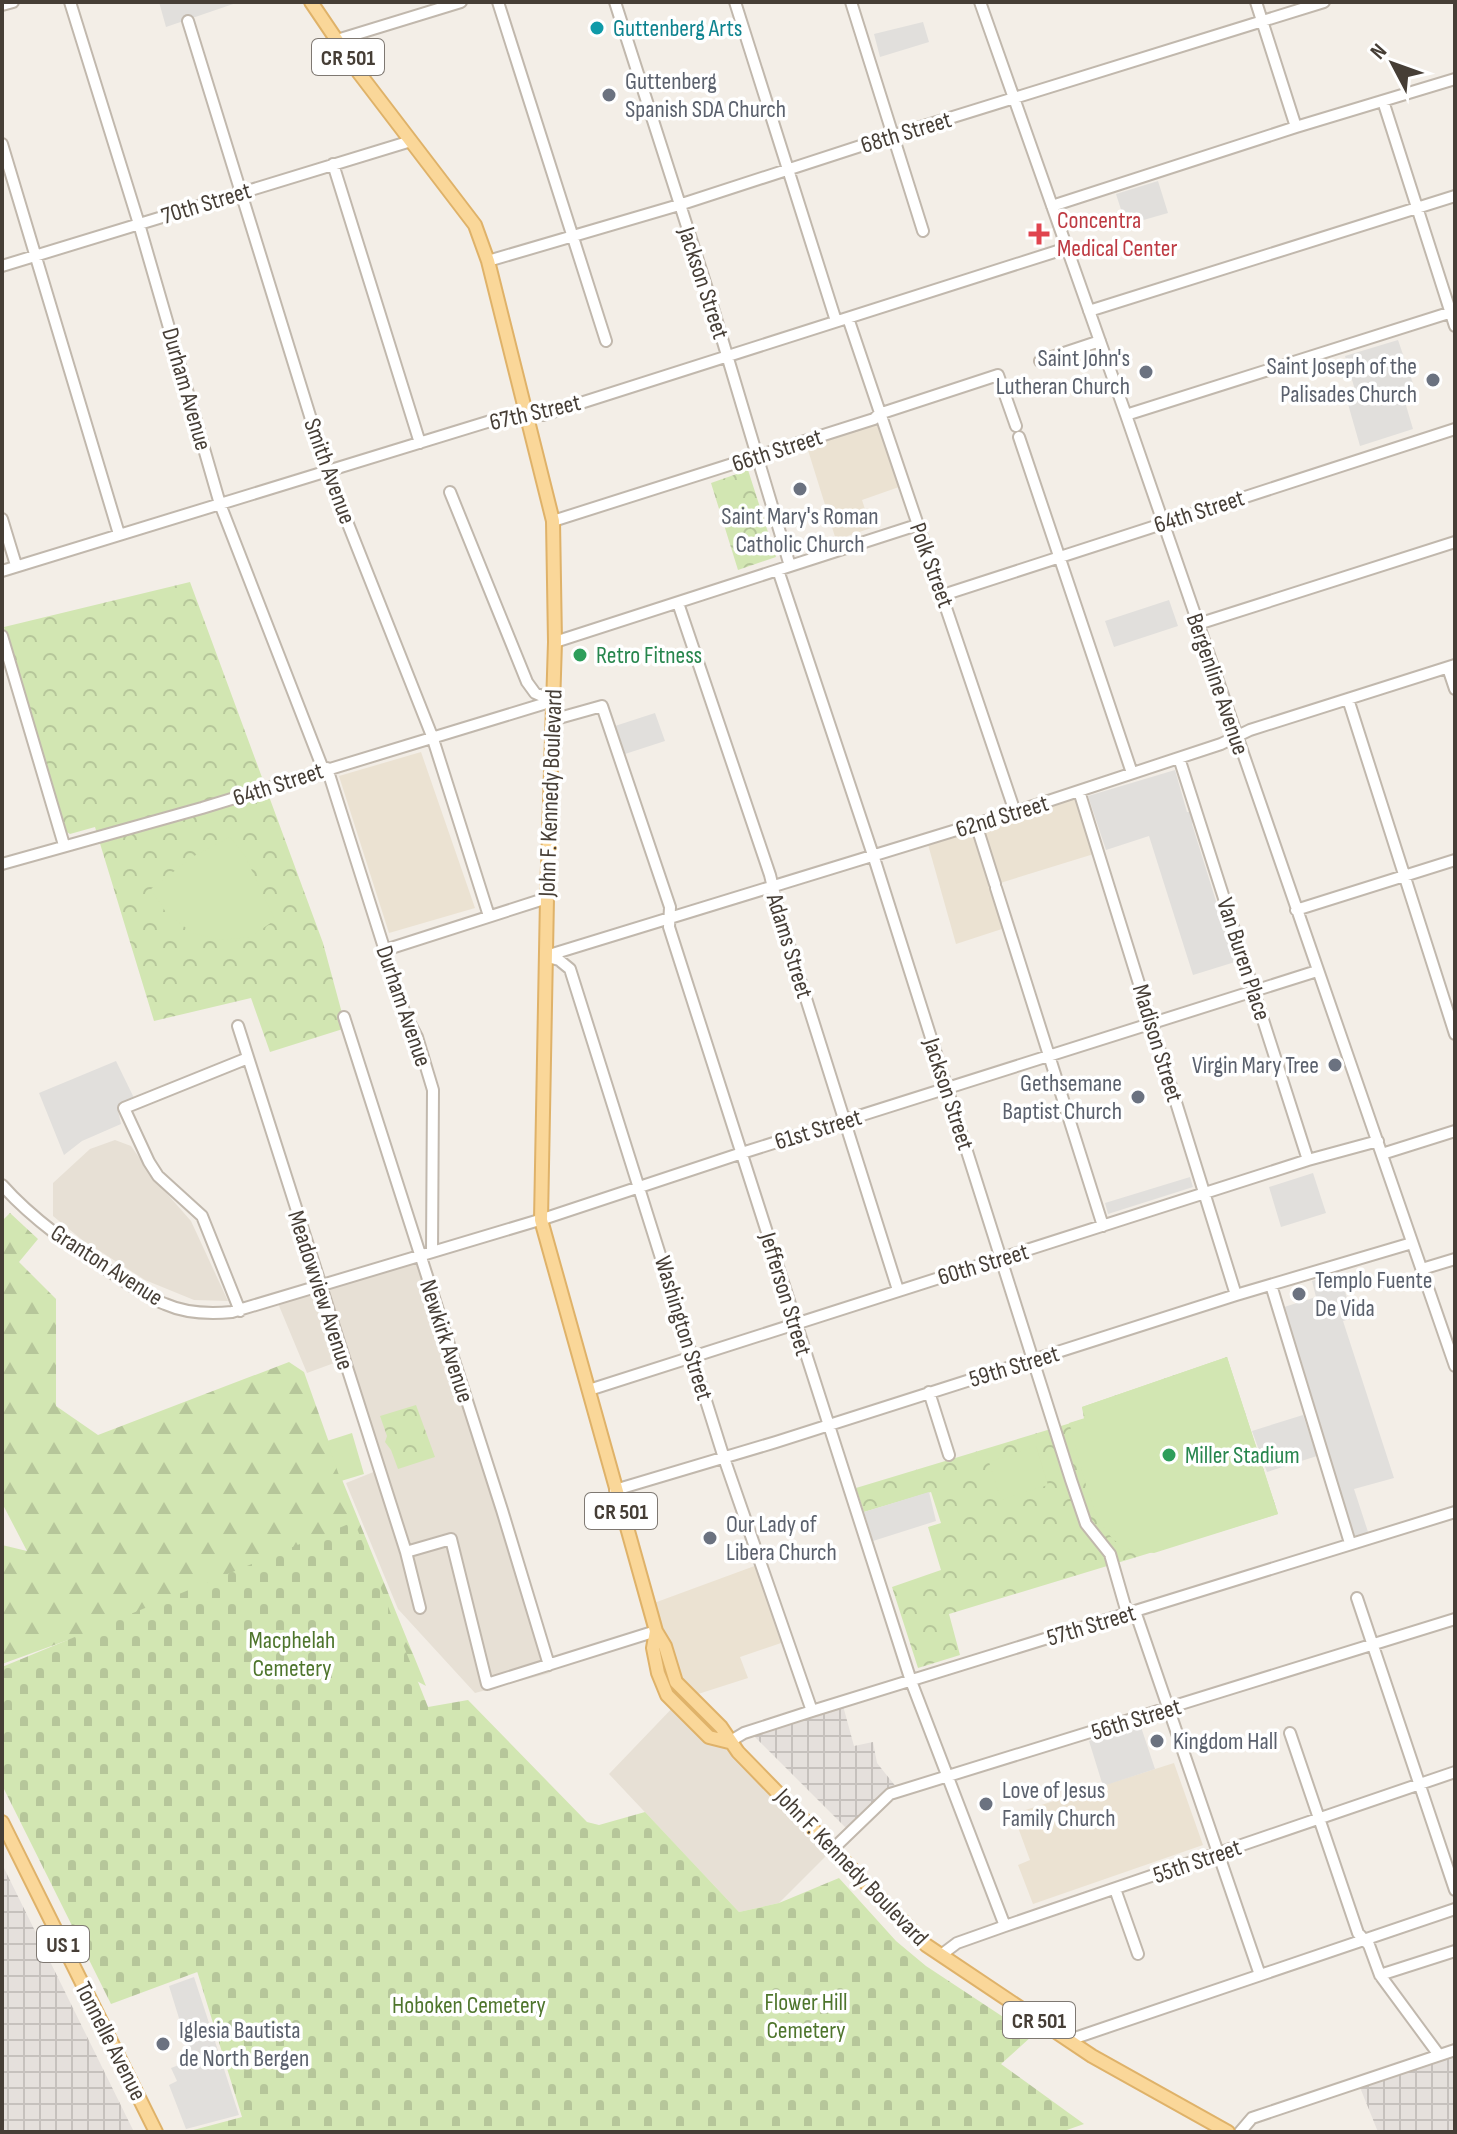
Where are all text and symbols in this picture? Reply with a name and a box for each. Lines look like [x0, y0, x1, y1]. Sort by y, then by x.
place label: Guttenberg Arts [613, 14, 742, 43]
marker: Guttenberg Arts [588, 19, 606, 37]
north arrow [1353, 24, 1433, 104]
road number: CR 501 [312, 39, 384, 75]
text: N [1365, 39, 1393, 65]
place label: Guttenberg Spanish SDA Church [625, 67, 786, 124]
marker: Guttenberg Spanish SDA Church [600, 86, 618, 104]
street label: 68th Street [857, 105, 955, 160]
street label: 70th Street [158, 176, 255, 231]
place label: Concentra Medical Center [1057, 206, 1177, 263]
street label: Jackson Street [672, 223, 735, 343]
marker: Concentra Medical Center [1028, 223, 1050, 245]
street label: Durham Avenue [155, 325, 218, 454]
place label: Saint John's Lutheran Church [996, 344, 1130, 401]
place label: Saint Joseph of the Palisades Church [1267, 352, 1417, 409]
marker: Saint John's Lutheran Church [1137, 363, 1155, 381]
marker: Saint Joseph of the Palisades Church [1424, 371, 1442, 389]
street label: 67th Street [487, 388, 583, 437]
street label: Smith Avenue [297, 414, 362, 528]
street label: 66th Street [728, 422, 826, 479]
marker: Saint Mary's Roman Catholic Church [791, 480, 809, 498]
street label: 64th Street [1150, 483, 1248, 540]
place label: Saint Mary's Roman Catholic Church [721, 502, 879, 559]
street label: Polk Street [903, 519, 960, 612]
street label: Bergenline Avenue [1180, 610, 1255, 759]
place label: Retro Fitness [596, 641, 702, 670]
marker: Retro Fitness [571, 646, 589, 664]
street label: John F. Kennedy Boulevard [532, 689, 569, 898]
street label: 64th Street [229, 756, 327, 813]
street label: 62nd Street [952, 789, 1052, 844]
street label: Adams Street [760, 889, 819, 1002]
street label: Van Buren Place [1210, 894, 1277, 1024]
street label: Durham Avenue [369, 942, 438, 1071]
street label: Madison Street [1126, 981, 1189, 1105]
street label: Jackson Street [917, 1034, 980, 1154]
place label: Virgin Mary Tree [1192, 1051, 1319, 1080]
marker: Virgin Mary Tree [1326, 1056, 1344, 1074]
place label: Gethsemane Baptist Church [1002, 1069, 1122, 1126]
marker: Gethsemane Baptist Church [1129, 1088, 1147, 1106]
street label: 61st Street [771, 1103, 865, 1156]
street label: Meadowview Avenue [281, 1207, 360, 1373]
street label: Granton Avenue [45, 1218, 168, 1312]
street label: Jefferson Street [753, 1228, 818, 1359]
street label: 60th Street [934, 1237, 1032, 1292]
street label: Washington Street [648, 1253, 719, 1404]
place label: Templo Fuente De Vida [1315, 1266, 1432, 1323]
street label: Newkirk Avenue [413, 1276, 480, 1406]
marker: Templo Fuente De Vida [1290, 1285, 1308, 1303]
street label: 59th Street [966, 1339, 1063, 1394]
place label: Miller Stadium [1185, 1441, 1300, 1470]
marker: Miller Stadium [1160, 1446, 1178, 1464]
road number: CR 501 [585, 1493, 657, 1529]
place label: Our Lady of Libera Church [726, 1510, 837, 1567]
marker: Our Lady of Libera Church [701, 1529, 719, 1547]
street label: 57th Street [1043, 1598, 1139, 1653]
park label: Macphelah Cemetery [249, 1626, 335, 1683]
street label: 56th Street [1088, 1692, 1184, 1747]
place label: Kingdom Hall [1173, 1727, 1278, 1756]
marker: Kingdom Hall [1148, 1732, 1166, 1750]
place label: Love of Jesus Family Church [1002, 1776, 1116, 1833]
street label: John F. Kennedy Boulevard [768, 1782, 934, 1952]
marker: Love of Jesus Family Church [977, 1795, 995, 1813]
street label: 55th Street [1149, 1833, 1245, 1890]
road number: US 1 [37, 1926, 89, 1962]
street label: Tonnelle Avenue [68, 1977, 153, 2105]
park label: Flower Hill Cemetery [765, 1988, 847, 2045]
park label: Hoboken Cemetery [392, 1991, 546, 2020]
road number: CR 501 [1003, 2002, 1075, 2038]
place label: Iglesia Bautista de North Bergen [179, 2016, 309, 2073]
marker: Iglesia Bautista de North Bergen [154, 2035, 172, 2053]

